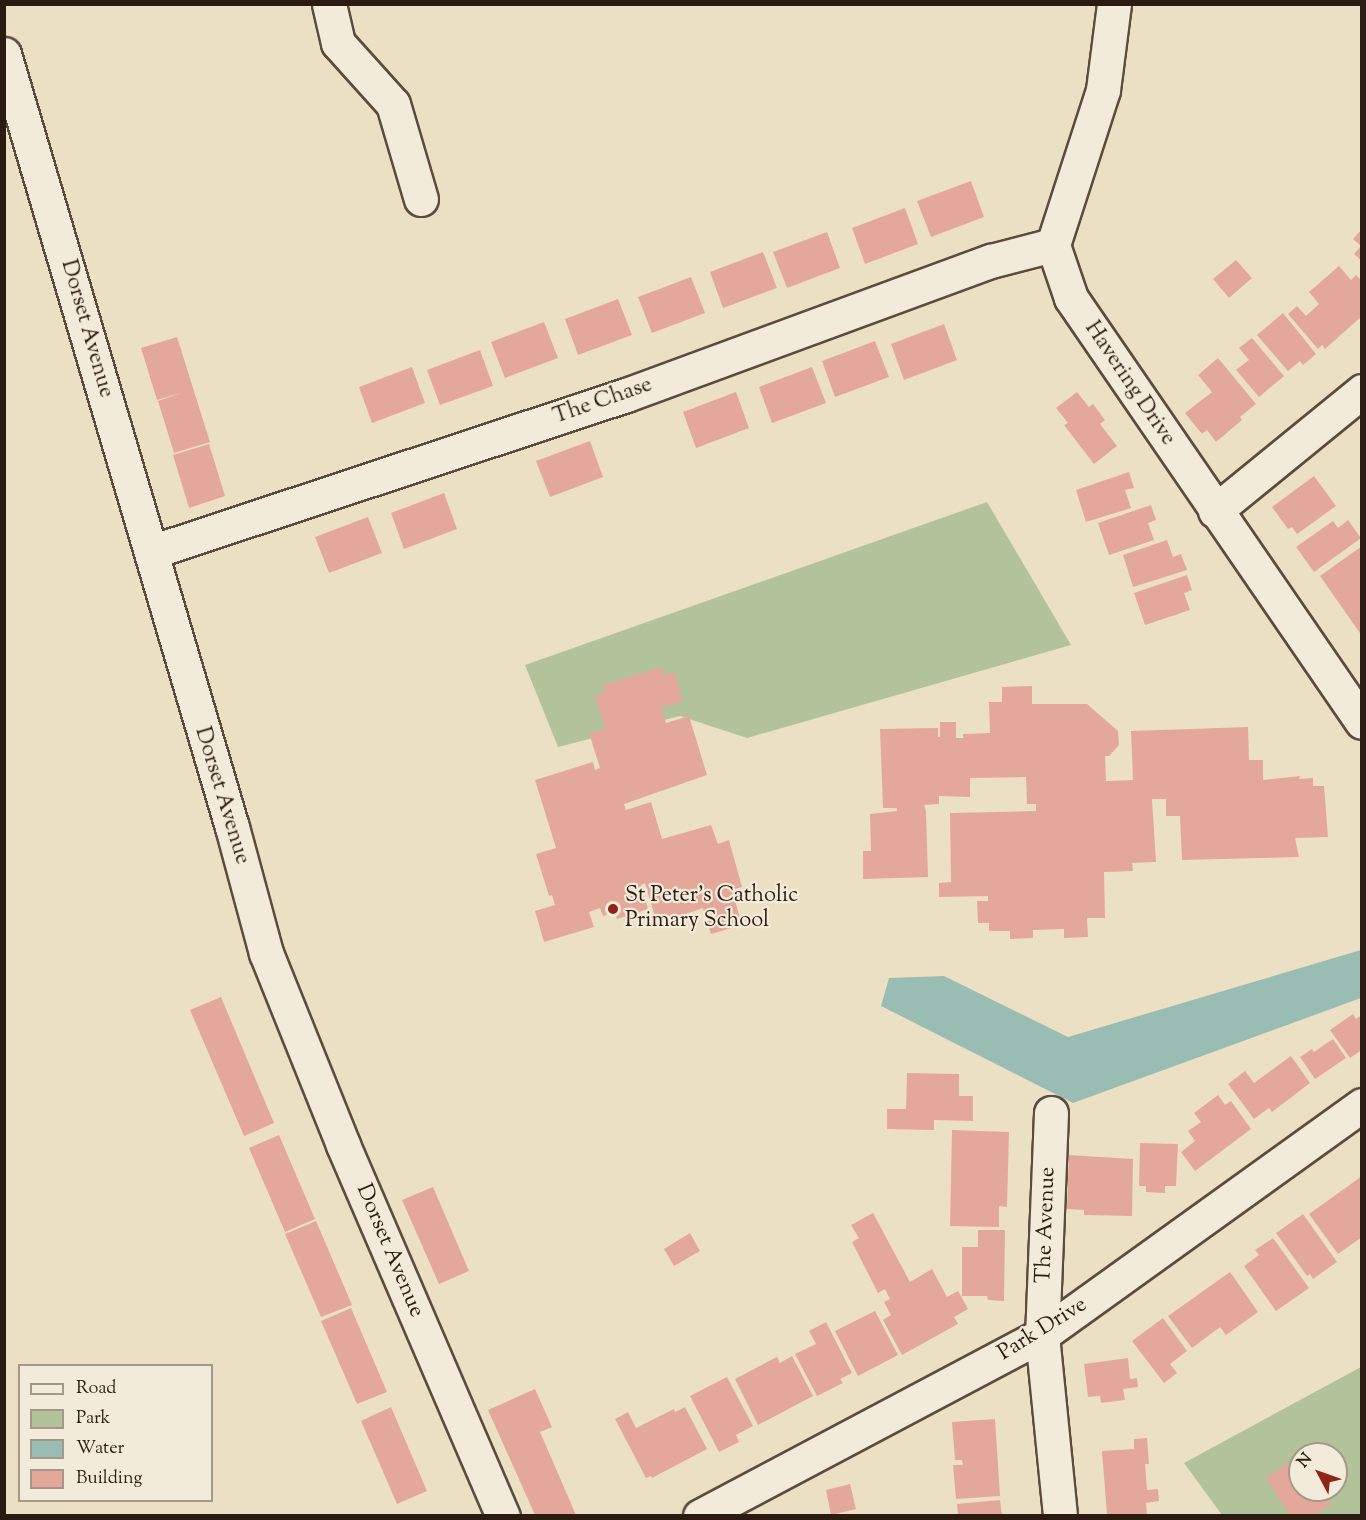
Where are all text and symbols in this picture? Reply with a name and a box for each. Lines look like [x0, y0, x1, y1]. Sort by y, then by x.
street label: Dorset Avenue [54, 257, 118, 401]
street label: Havering Drive [1078, 317, 1180, 451]
street label: The Chase [550, 373, 656, 431]
street label: Dorset Avenue [188, 724, 254, 868]
place label: St Peter's Catholic Primary School [625, 883, 798, 934]
marker: St Peter's Catholic Primary School [606, 902, 620, 916]
street label: The Avenue [1032, 1166, 1062, 1284]
street label: Dorset Avenue [349, 1180, 429, 1322]
street label: Park Drive [994, 1292, 1092, 1368]
legend [18, 1364, 213, 1502]
text: Road [76, 1376, 116, 1402]
text: Park [76, 1406, 110, 1432]
text: Water [76, 1436, 124, 1462]
north arrow [1288, 1442, 1348, 1502]
text: N [1293, 1449, 1318, 1474]
text: Building [76, 1466, 142, 1492]

